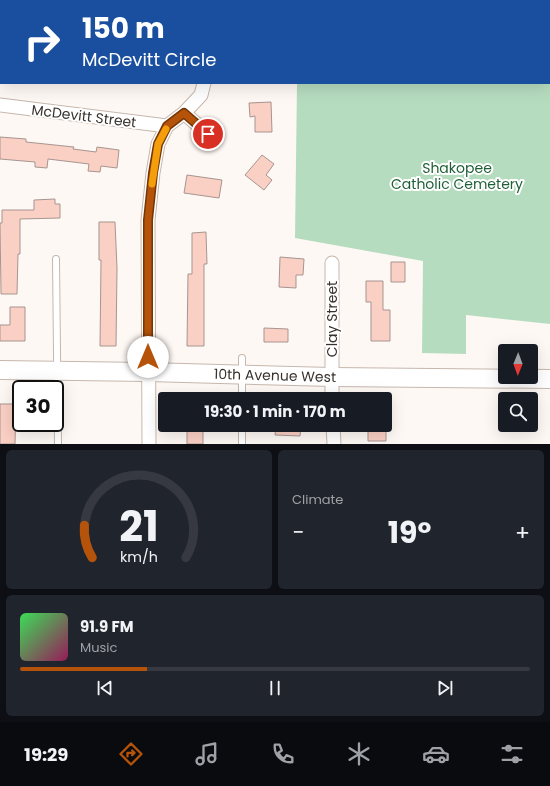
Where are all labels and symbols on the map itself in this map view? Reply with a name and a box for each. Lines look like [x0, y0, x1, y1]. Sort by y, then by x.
street label: McDevitt Street [30, 100, 138, 132]
pin [191, 117, 225, 151]
park label: Shakopee Catholic Cemetery [391, 158, 523, 194]
street label: Clay Street [322, 281, 342, 357]
position arrow [127, 336, 169, 378]
north arrow [498, 344, 538, 384]
street label: 10th Avenue West [214, 364, 336, 387]
speed limit sign: 30 [12, 380, 64, 432]

